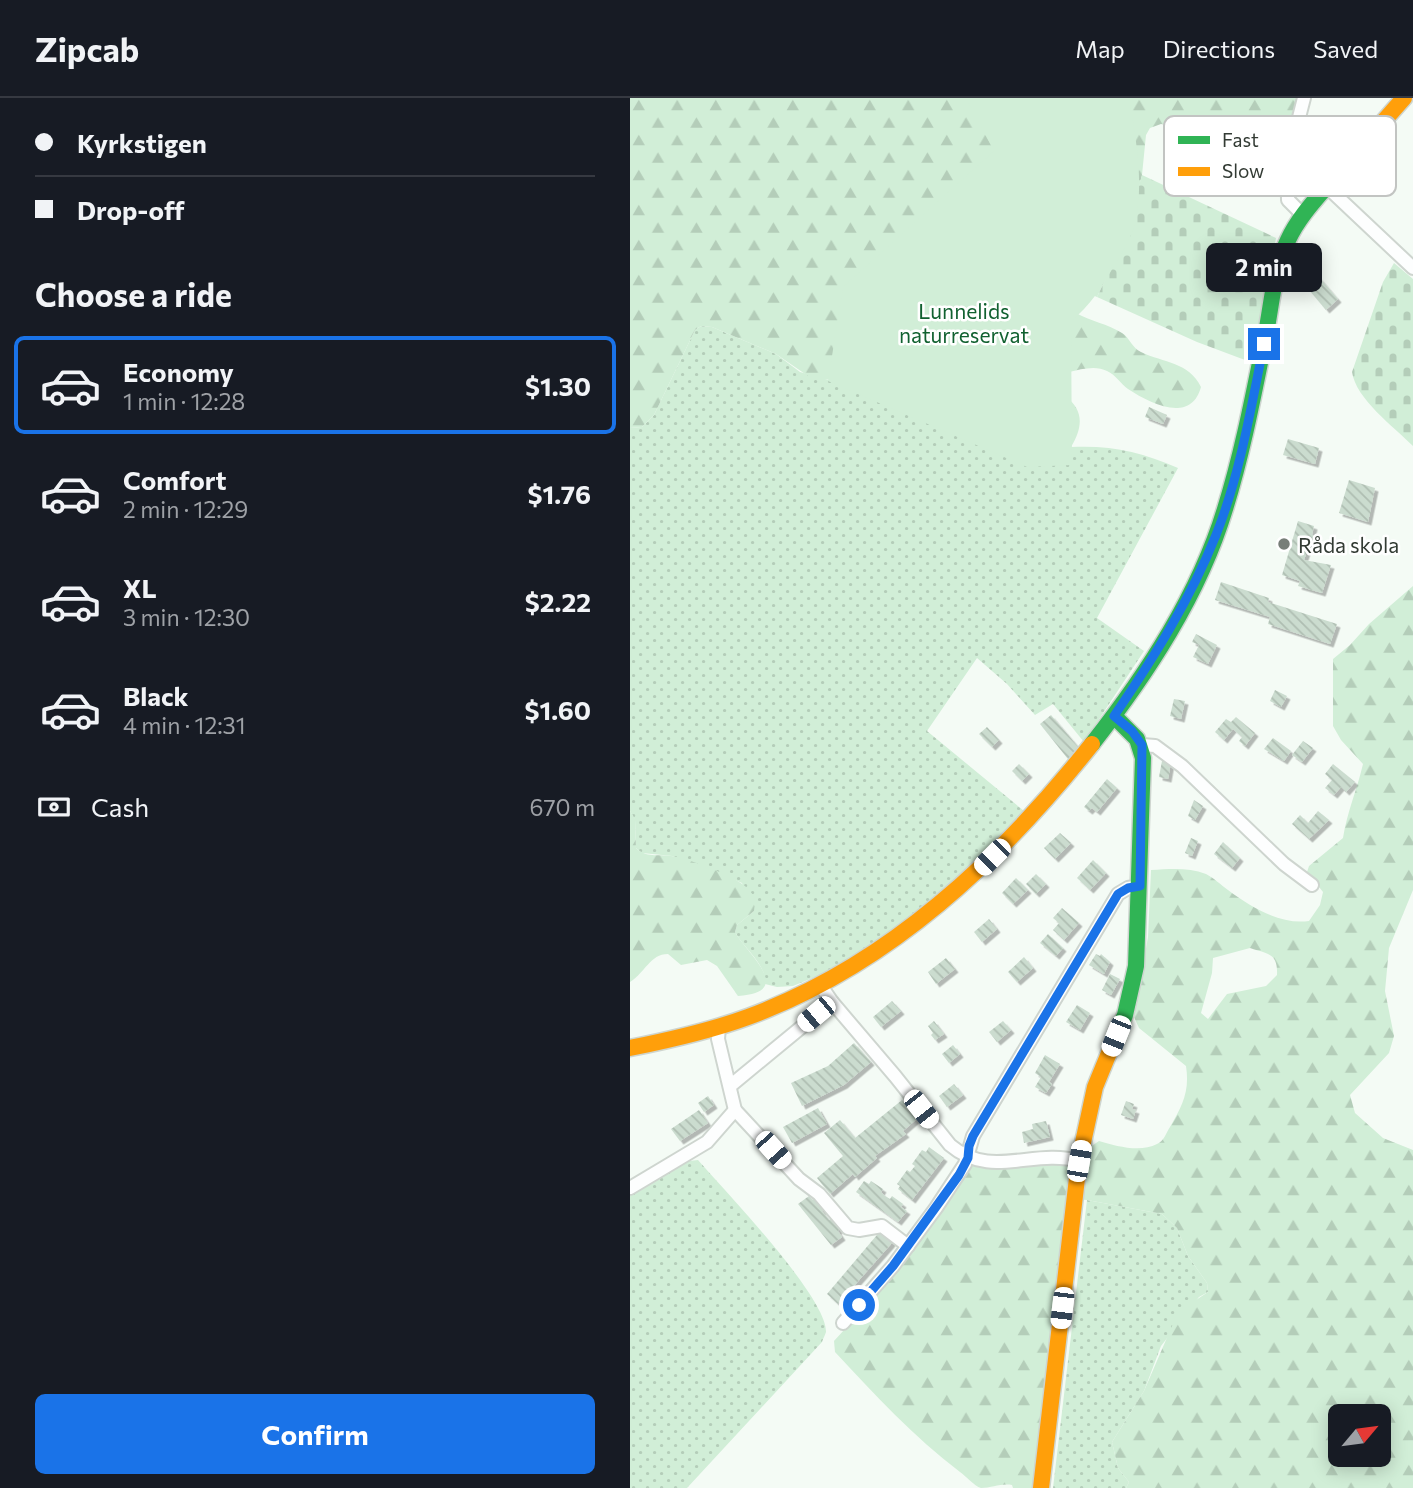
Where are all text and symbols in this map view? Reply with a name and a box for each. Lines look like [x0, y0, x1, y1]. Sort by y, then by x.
text: Zipcab [35, 28, 139, 69]
text: Map [1075, 34, 1125, 63]
text: Directions [1163, 34, 1275, 63]
text: Saved [1313, 34, 1378, 63]
legend [1164, 116, 1396, 196]
text: Kyrkstigen [77, 127, 207, 158]
text: Fast [1222, 128, 1259, 151]
text: Slow [1222, 159, 1264, 182]
text: Drop-off [77, 194, 184, 225]
callout: 2 min [1206, 243, 1322, 292]
text: 2 min [1235, 253, 1293, 281]
text: Choose a ride [35, 274, 232, 314]
park label: Lunnelids naturreservat [899, 298, 1029, 347]
route end [1248, 328, 1280, 360]
icon: car [39, 354, 102, 417]
text: Economy [123, 356, 234, 387]
text: $1.30 [525, 370, 591, 401]
text: 1 min · 12:28 [123, 387, 245, 415]
icon: car [39, 462, 102, 525]
text: Comfort [123, 464, 226, 495]
text: $1.76 [528, 478, 591, 509]
text: 2 min · 12:29 [123, 495, 248, 523]
place label: Råda skola [1298, 532, 1399, 557]
marker: Råda skola [1276, 536, 1292, 552]
icon: car [39, 570, 102, 633]
text: XL [123, 572, 157, 603]
text: $2.22 [525, 586, 591, 617]
text: 3 min · 12:30 [123, 603, 250, 631]
icon: car [39, 678, 102, 741]
text: Black [123, 680, 189, 711]
text: $1.60 [524, 694, 591, 725]
text: 4 min · 12:31 [123, 711, 246, 739]
icon: cash [35, 788, 73, 826]
text: Cash [91, 791, 149, 822]
text: 670 m [530, 793, 595, 821]
car [970, 835, 1015, 879]
car [794, 992, 839, 1036]
car [1099, 1013, 1134, 1059]
car [900, 1086, 943, 1132]
car [752, 1127, 795, 1173]
car [1066, 1138, 1093, 1184]
car [1050, 1286, 1075, 1330]
route start [843, 1289, 875, 1321]
button: Confirm [35, 1394, 595, 1474]
north arrow [1328, 1404, 1391, 1466]
map controls [1328, 1404, 1391, 1467]

